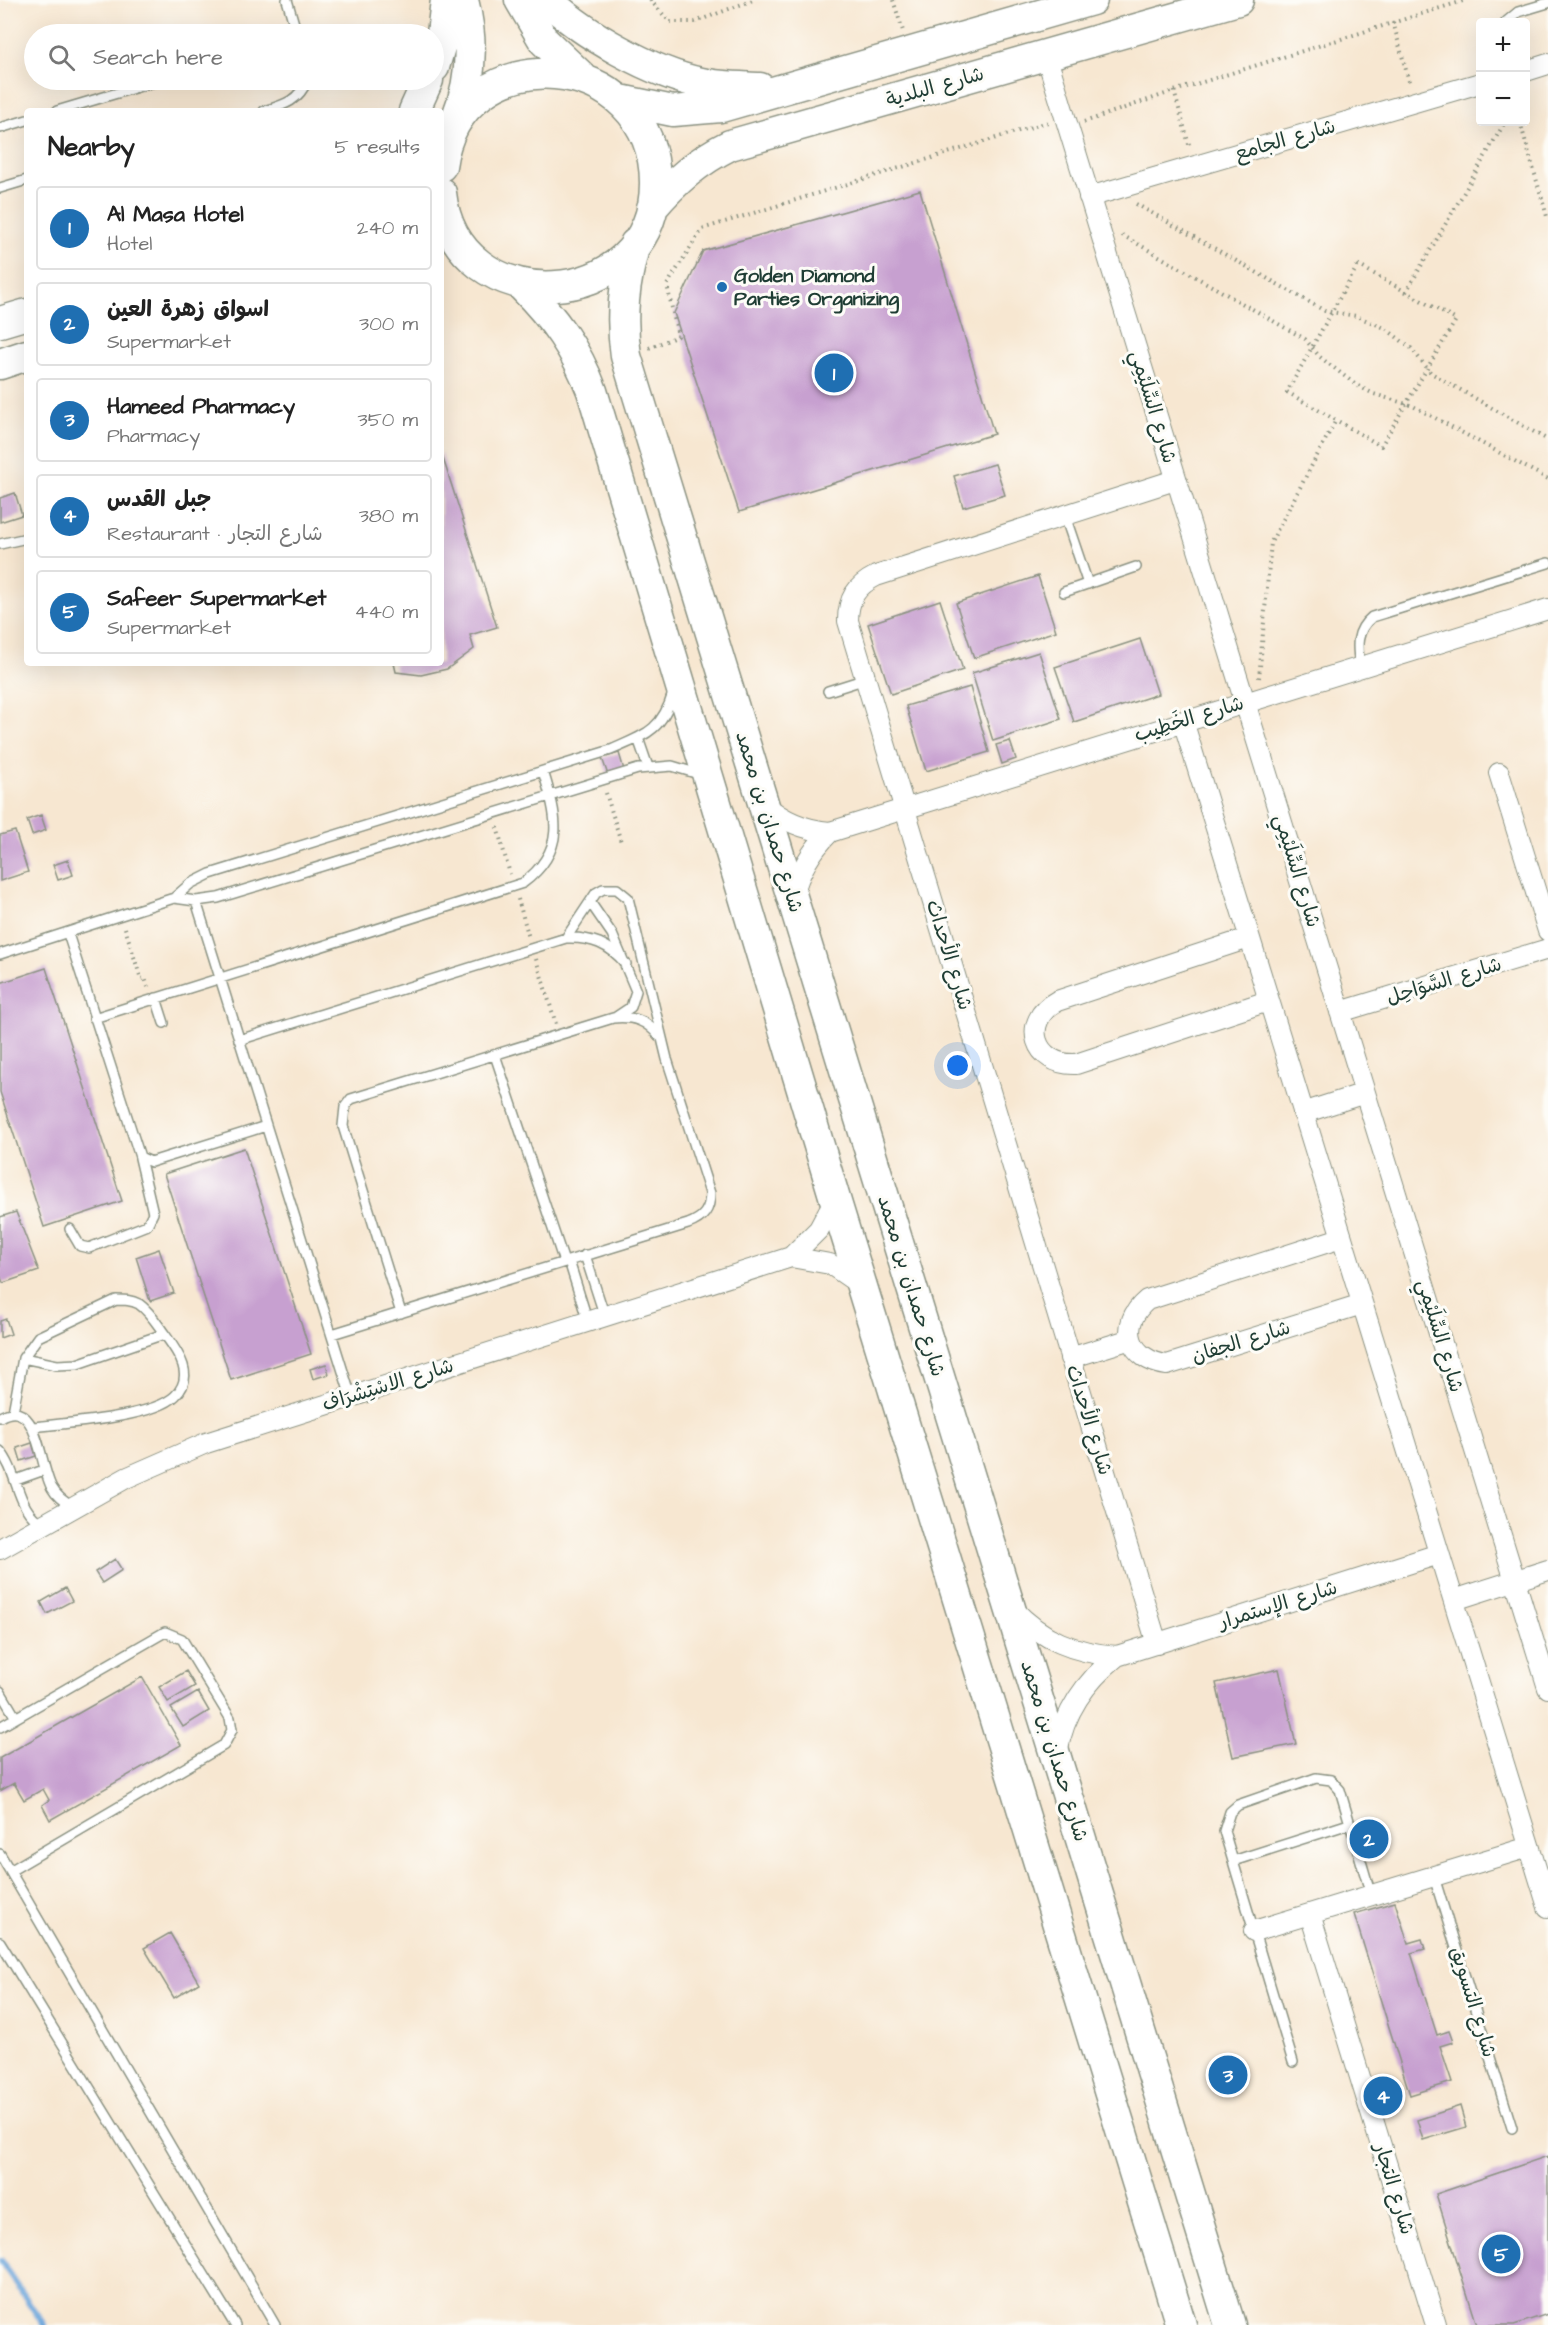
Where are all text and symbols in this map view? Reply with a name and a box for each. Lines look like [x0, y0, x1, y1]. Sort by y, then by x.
map controls [1476, 18, 1530, 126]
button: + [1476, 18, 1530, 72]
search box [24, 24, 444, 90]
icon: search [45, 41, 78, 74]
text: Search here [93, 42, 223, 73]
street label: شارع البلدية [883, 60, 987, 114]
button: − [1476, 72, 1530, 126]
street label: شارع الجامع [1231, 112, 1339, 168]
text: Nearby [48, 129, 135, 165]
text: 5 results [335, 133, 420, 161]
text: Al Masa Hotel [107, 199, 244, 230]
text: 1 [68, 214, 71, 242]
text: 240 m [357, 214, 418, 242]
text: Hotel [107, 230, 152, 258]
place label: Golden Diamond Parties Organizing [734, 262, 900, 314]
marker: Golden Diamond Parties Organizing [715, 280, 729, 294]
text: اسواق زهرة العين [107, 294, 269, 325]
text: 2 [64, 310, 75, 338]
text: 300 m [359, 310, 418, 338]
text: Supermarket [107, 328, 231, 356]
street label: شارع السِّلَيْمِي [1120, 347, 1183, 468]
pin: 1 [814, 350, 854, 395]
text: Hameed Pharmacy [107, 391, 295, 422]
text: 3 [64, 406, 75, 434]
text: 350 m [357, 406, 418, 434]
text: Pharmacy [107, 422, 200, 450]
text: جبل القدس [107, 484, 211, 515]
text: 4 [63, 502, 76, 530]
text: 380 m [359, 502, 418, 530]
text: Restaurant · شارع التجار [107, 520, 323, 548]
text: Safeer Supermarket [107, 583, 327, 614]
text: 5 [62, 598, 77, 626]
text: 440 m [355, 598, 418, 626]
text: Supermarket [107, 614, 231, 642]
street label: شارع الخَطِيب [1131, 689, 1247, 749]
street label: شارع حمدان بن محمد [728, 728, 810, 916]
street label: شارع السِّلَيْمِي [1264, 811, 1327, 932]
street label: شارع الأحداث [919, 896, 979, 1014]
street label: شارع السَّوَاحِل [1383, 950, 1505, 1012]
your location [943, 1051, 972, 1080]
street label: شارع حمدان بن محمد [870, 1192, 952, 1380]
street label: شارع السِّلَيْمِي [1407, 1276, 1470, 1397]
street label: شارع الجفان [1188, 1314, 1294, 1370]
street label: شارع الاسْتِشْرَاف [319, 1352, 457, 1418]
street label: شارع الأحداث [1059, 1361, 1119, 1479]
street label: شارع الإستمرار [1213, 1574, 1341, 1637]
street label: شارع حمدان بن محمد [1013, 1657, 1095, 1845]
pin: 2 [1350, 1816, 1388, 1862]
street label: شارع التسويق [1443, 1943, 1503, 2061]
pin: 3 [1208, 2052, 1248, 2098]
pin: 4 [1364, 2074, 1402, 2118]
street label: شارع التجار [1366, 2138, 1421, 2238]
pin: 5 [1482, 2232, 1520, 2276]

